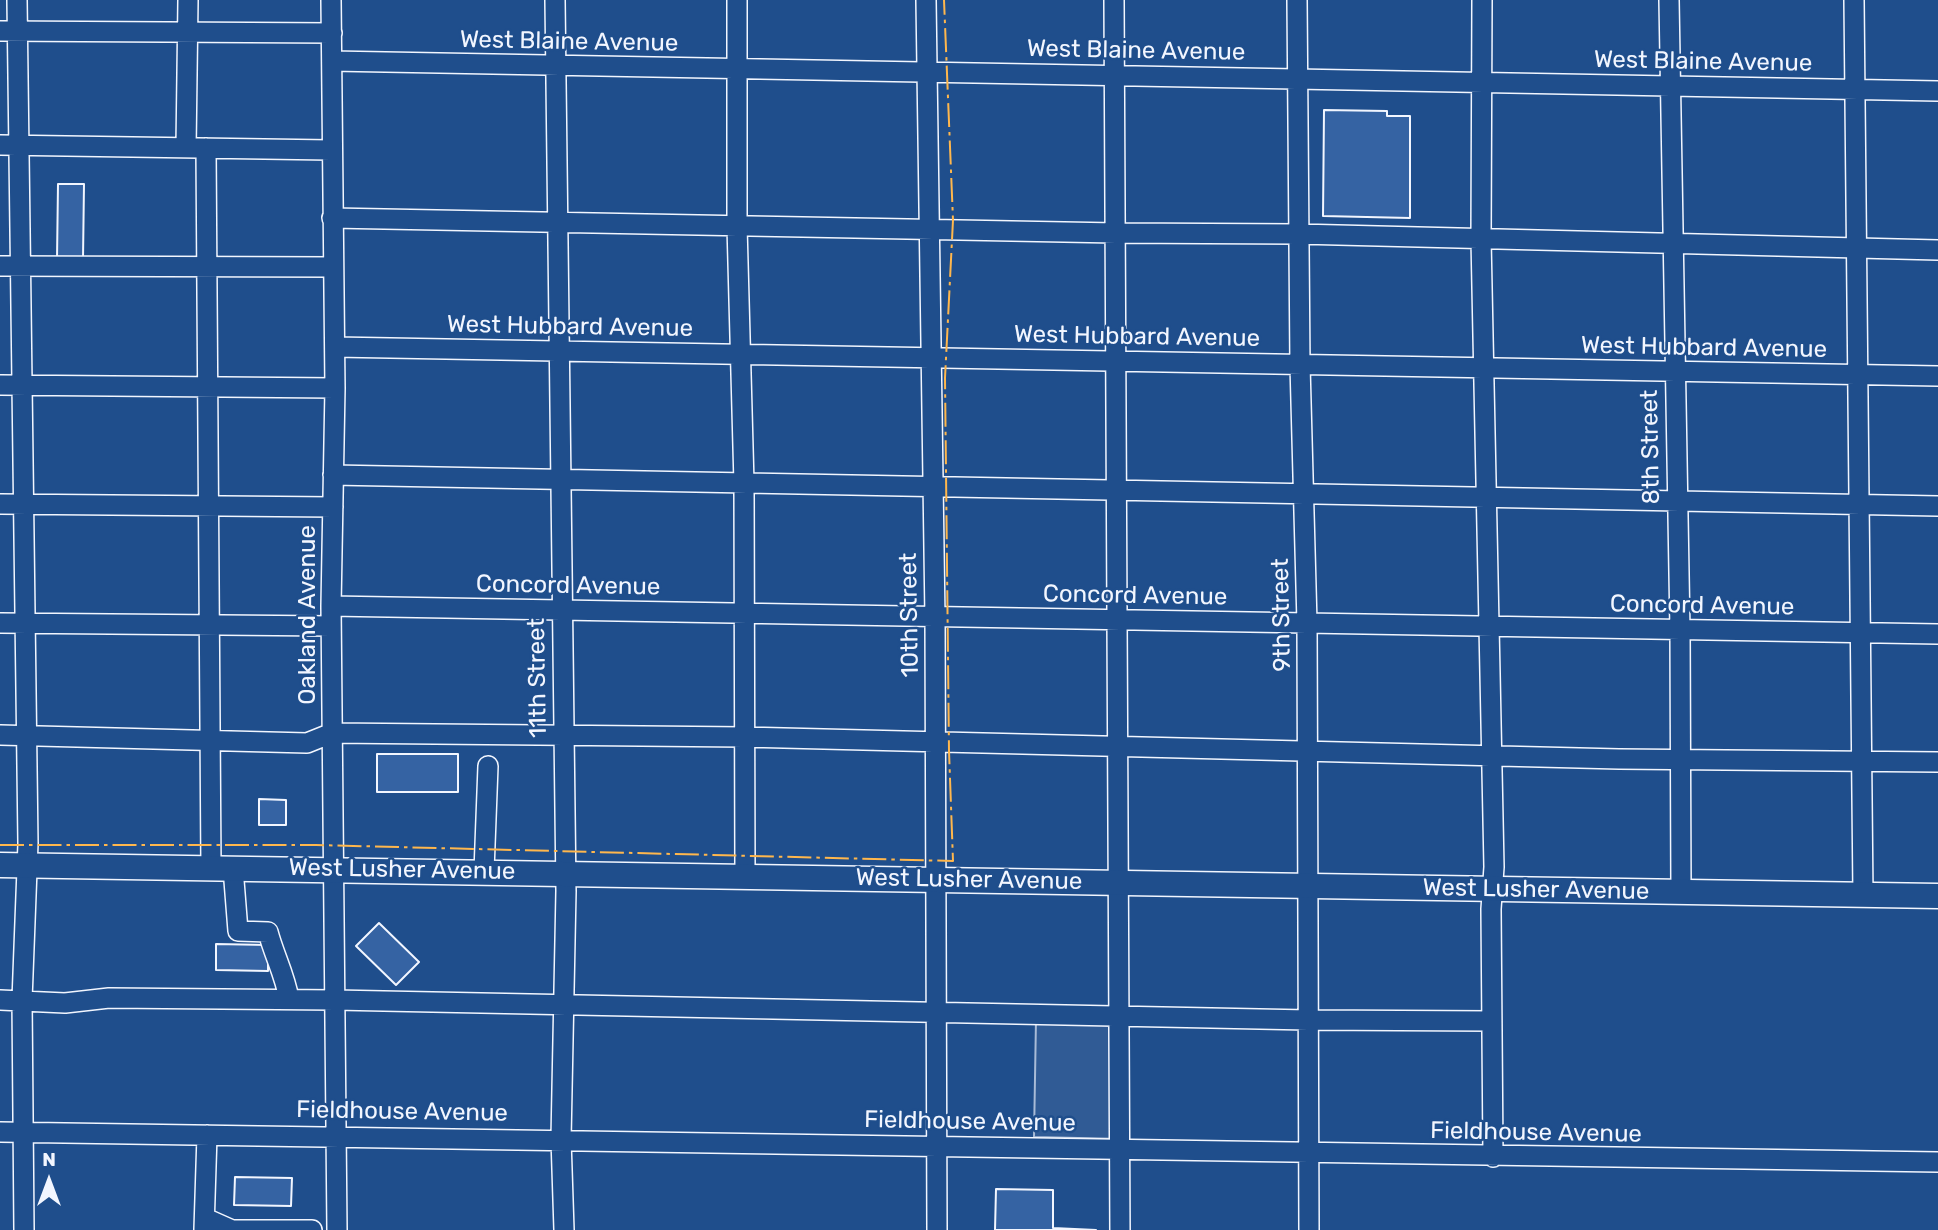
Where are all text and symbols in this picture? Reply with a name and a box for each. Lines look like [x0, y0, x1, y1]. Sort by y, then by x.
street label: West Blaine Avenue [460, 26, 678, 58]
street label: West Blaine Avenue [1027, 35, 1245, 67]
street label: West Blaine Avenue [1594, 46, 1812, 78]
street label: West Hubbard Avenue [447, 310, 693, 344]
street label: West Hubbard Avenue [1014, 320, 1260, 354]
street label: West Hubbard Avenue [1581, 331, 1827, 365]
street label: 8th Street [1636, 389, 1666, 505]
street label: Oakland Avenue [294, 525, 322, 705]
street label: 10th Street [895, 552, 925, 678]
street label: 9th Street [1267, 558, 1297, 672]
street label: Concord Avenue [476, 570, 660, 602]
street label: Concord Avenue [1043, 580, 1227, 612]
street label: Concord Avenue [1610, 590, 1794, 622]
street label: 11th Street [523, 618, 553, 738]
street label: West Lusher Avenue [288, 854, 516, 886]
street label: West Lusher Avenue [855, 864, 1083, 896]
street label: West Lusher Avenue [1422, 874, 1650, 906]
street label: Fieldhouse Avenue [296, 1096, 508, 1128]
street label: Fieldhouse Avenue [864, 1106, 1076, 1138]
street label: Fieldhouse Avenue [1430, 1117, 1642, 1149]
north arrow [14, 1146, 84, 1216]
text: N [42, 1148, 56, 1171]

